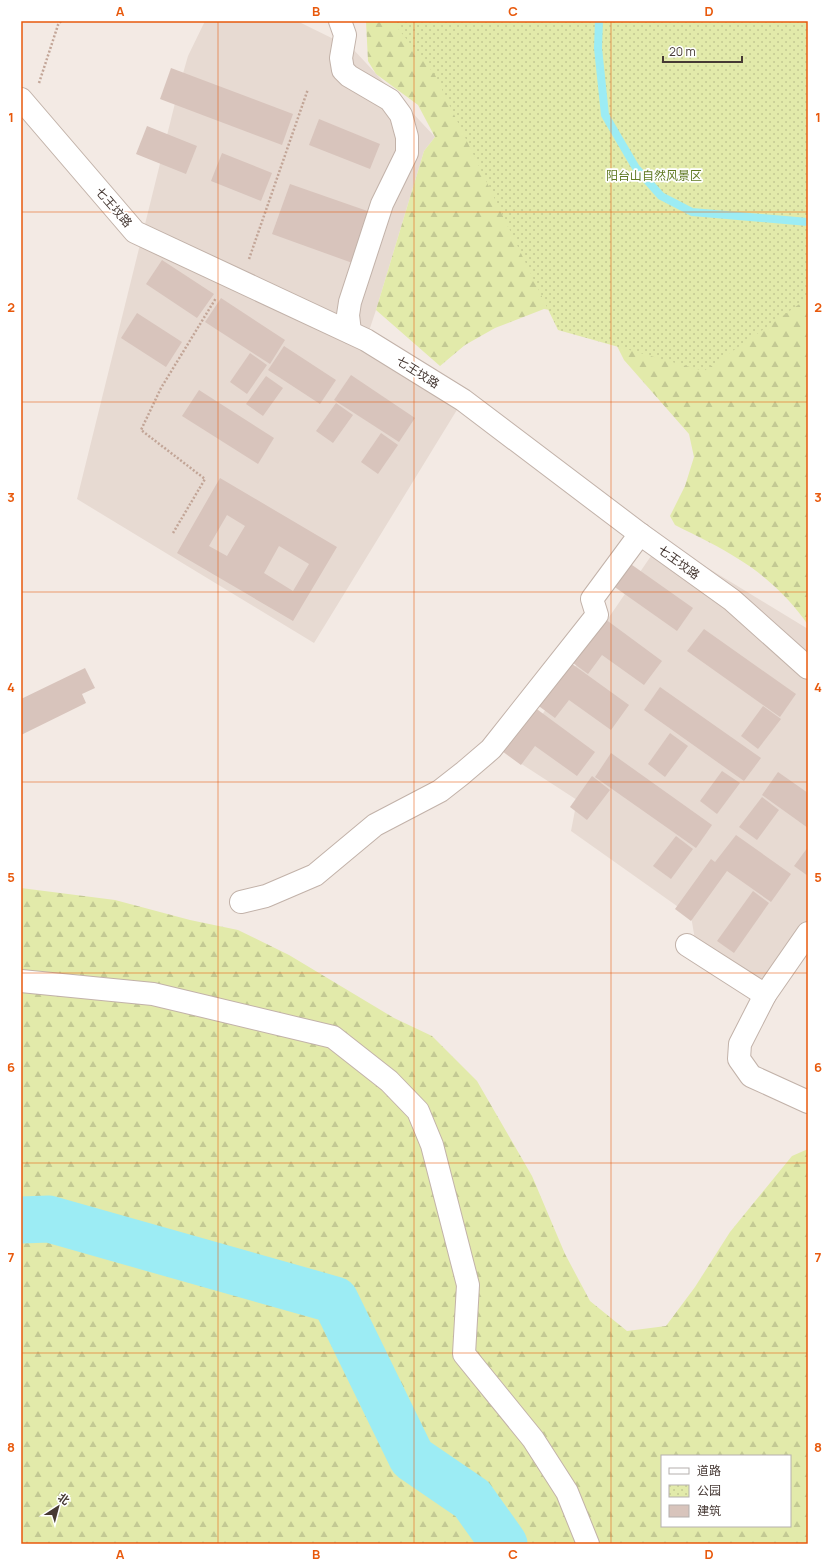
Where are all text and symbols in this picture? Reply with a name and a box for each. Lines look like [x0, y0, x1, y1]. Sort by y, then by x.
text: A [116, 2, 125, 20]
text: B [312, 2, 320, 20]
text: C [508, 2, 518, 20]
text: D [704, 2, 714, 20]
scale bar [663, 38, 742, 64]
text: 20 m [669, 43, 696, 60]
text: 1 [8, 108, 14, 126]
text: 1 [815, 108, 821, 126]
park label: 阳台山自然风景区 [606, 167, 702, 184]
street label: 七王坟路 [92, 183, 136, 231]
text: 2 [7, 298, 15, 316]
text: 2 [814, 298, 822, 316]
street label: 七王坟路 [393, 352, 443, 392]
text: 3 [7, 488, 15, 506]
text: 3 [814, 488, 822, 506]
street label: 七王坟路 [655, 541, 703, 583]
text: 4 [7, 678, 15, 696]
text: 4 [814, 678, 822, 696]
text: 5 [7, 868, 15, 886]
text: 5 [814, 868, 822, 886]
text: 6 [7, 1058, 15, 1076]
text: 6 [814, 1058, 822, 1076]
text: 7 [8, 1248, 15, 1266]
text: 7 [815, 1248, 822, 1266]
text: 8 [7, 1438, 15, 1456]
text: 8 [814, 1438, 822, 1456]
legend [661, 1455, 791, 1527]
text: 道路 [697, 1462, 721, 1479]
text: 公园 [697, 1482, 721, 1499]
north arrow [38, 1487, 78, 1527]
text: 北 [55, 1489, 73, 1508]
text: 建筑 [697, 1502, 721, 1519]
text: A [116, 1545, 125, 1563]
text: B [312, 1545, 320, 1563]
text: C [508, 1545, 518, 1563]
text: D [704, 1545, 714, 1563]

